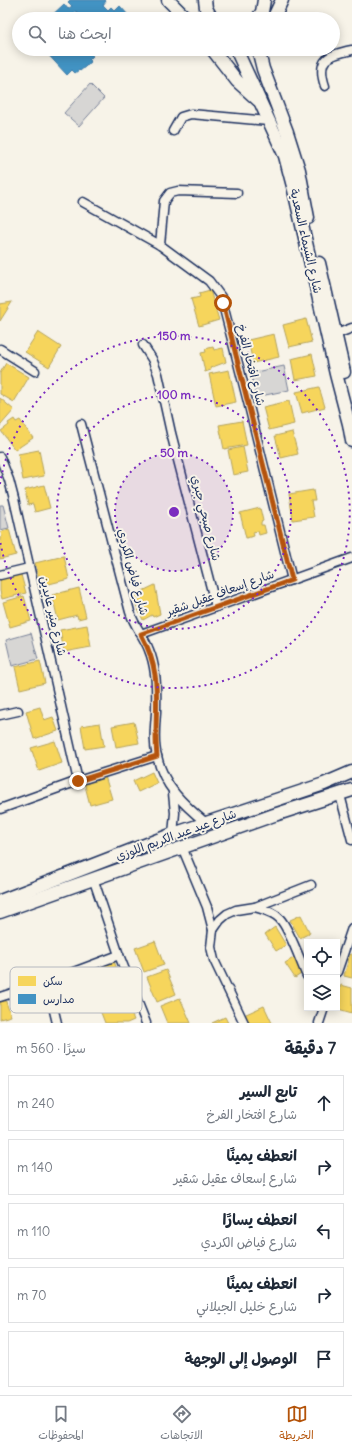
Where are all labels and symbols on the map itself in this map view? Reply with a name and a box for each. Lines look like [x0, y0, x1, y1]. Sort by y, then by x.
street label: شارع الشيماء السعدية [285, 187, 326, 295]
route start [214, 294, 232, 312]
street label: شارع افتخار الفرخ [232, 323, 269, 408]
text: 150 m [158, 328, 191, 343]
text: 100 m [157, 387, 191, 402]
text: 50 m [160, 445, 189, 460]
street label: شارع صبحي جبري [185, 474, 224, 563]
centre of rings [167, 505, 181, 519]
street label: شارع فياض الكردي [113, 527, 152, 617]
street label: شارع إسعاف عقيل شقير [163, 566, 277, 621]
street label: شارع منير عابدين [35, 575, 70, 658]
route end [69, 772, 87, 790]
street label: شارع عيد عبد الكريم اللوزي [113, 806, 239, 865]
legend [10, 967, 142, 1013]
text: سكن [43, 974, 63, 988]
text: مدارس [43, 992, 74, 1006]

